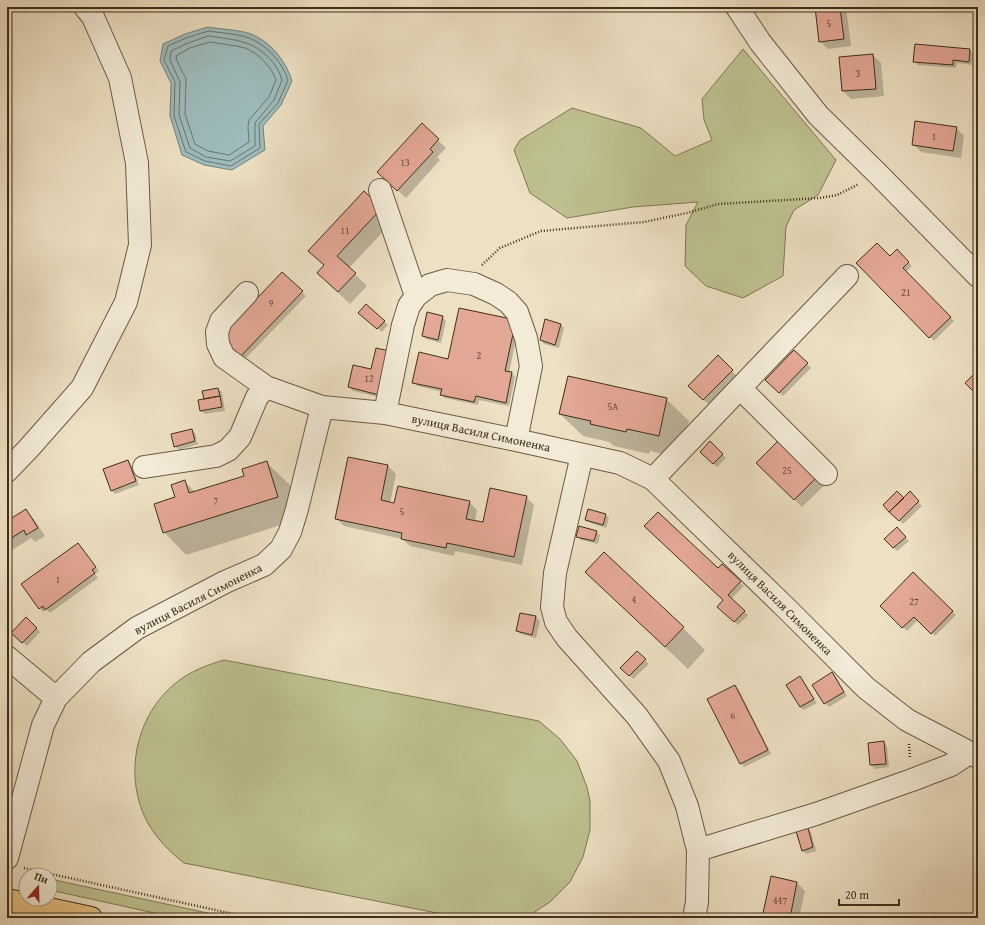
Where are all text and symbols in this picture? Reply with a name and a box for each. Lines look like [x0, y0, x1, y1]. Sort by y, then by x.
house number: 5 [827, 16, 832, 31]
house number: 3 [856, 66, 861, 81]
house number: 1 [932, 129, 937, 144]
house number: 13 [400, 155, 410, 170]
house number: 11 [340, 223, 350, 238]
house number: 21 [901, 285, 911, 300]
house number: 9 [269, 296, 274, 311]
house number: 2 [477, 348, 482, 363]
house number: 12 [364, 371, 374, 386]
house number: 5А [608, 399, 618, 414]
street label: вулиця Василя Симоненка [410, 409, 552, 456]
house number: 25 [782, 463, 792, 478]
house number: 7 [214, 493, 219, 508]
house number: 5 [400, 504, 405, 519]
street label: вулиця Василя Симоненка [724, 547, 837, 659]
street label: вулиця Василя Симоненка [131, 559, 265, 638]
house number: 1 [56, 572, 61, 587]
house number: 4 [632, 592, 637, 607]
house number: 27 [909, 594, 919, 609]
house number: 6 [731, 708, 736, 723]
north arrow [18, 867, 58, 907]
text: Пн [32, 868, 51, 888]
scale bar [839, 881, 899, 907]
text: 20 m [845, 886, 869, 903]
house number: 447 [773, 893, 787, 908]

